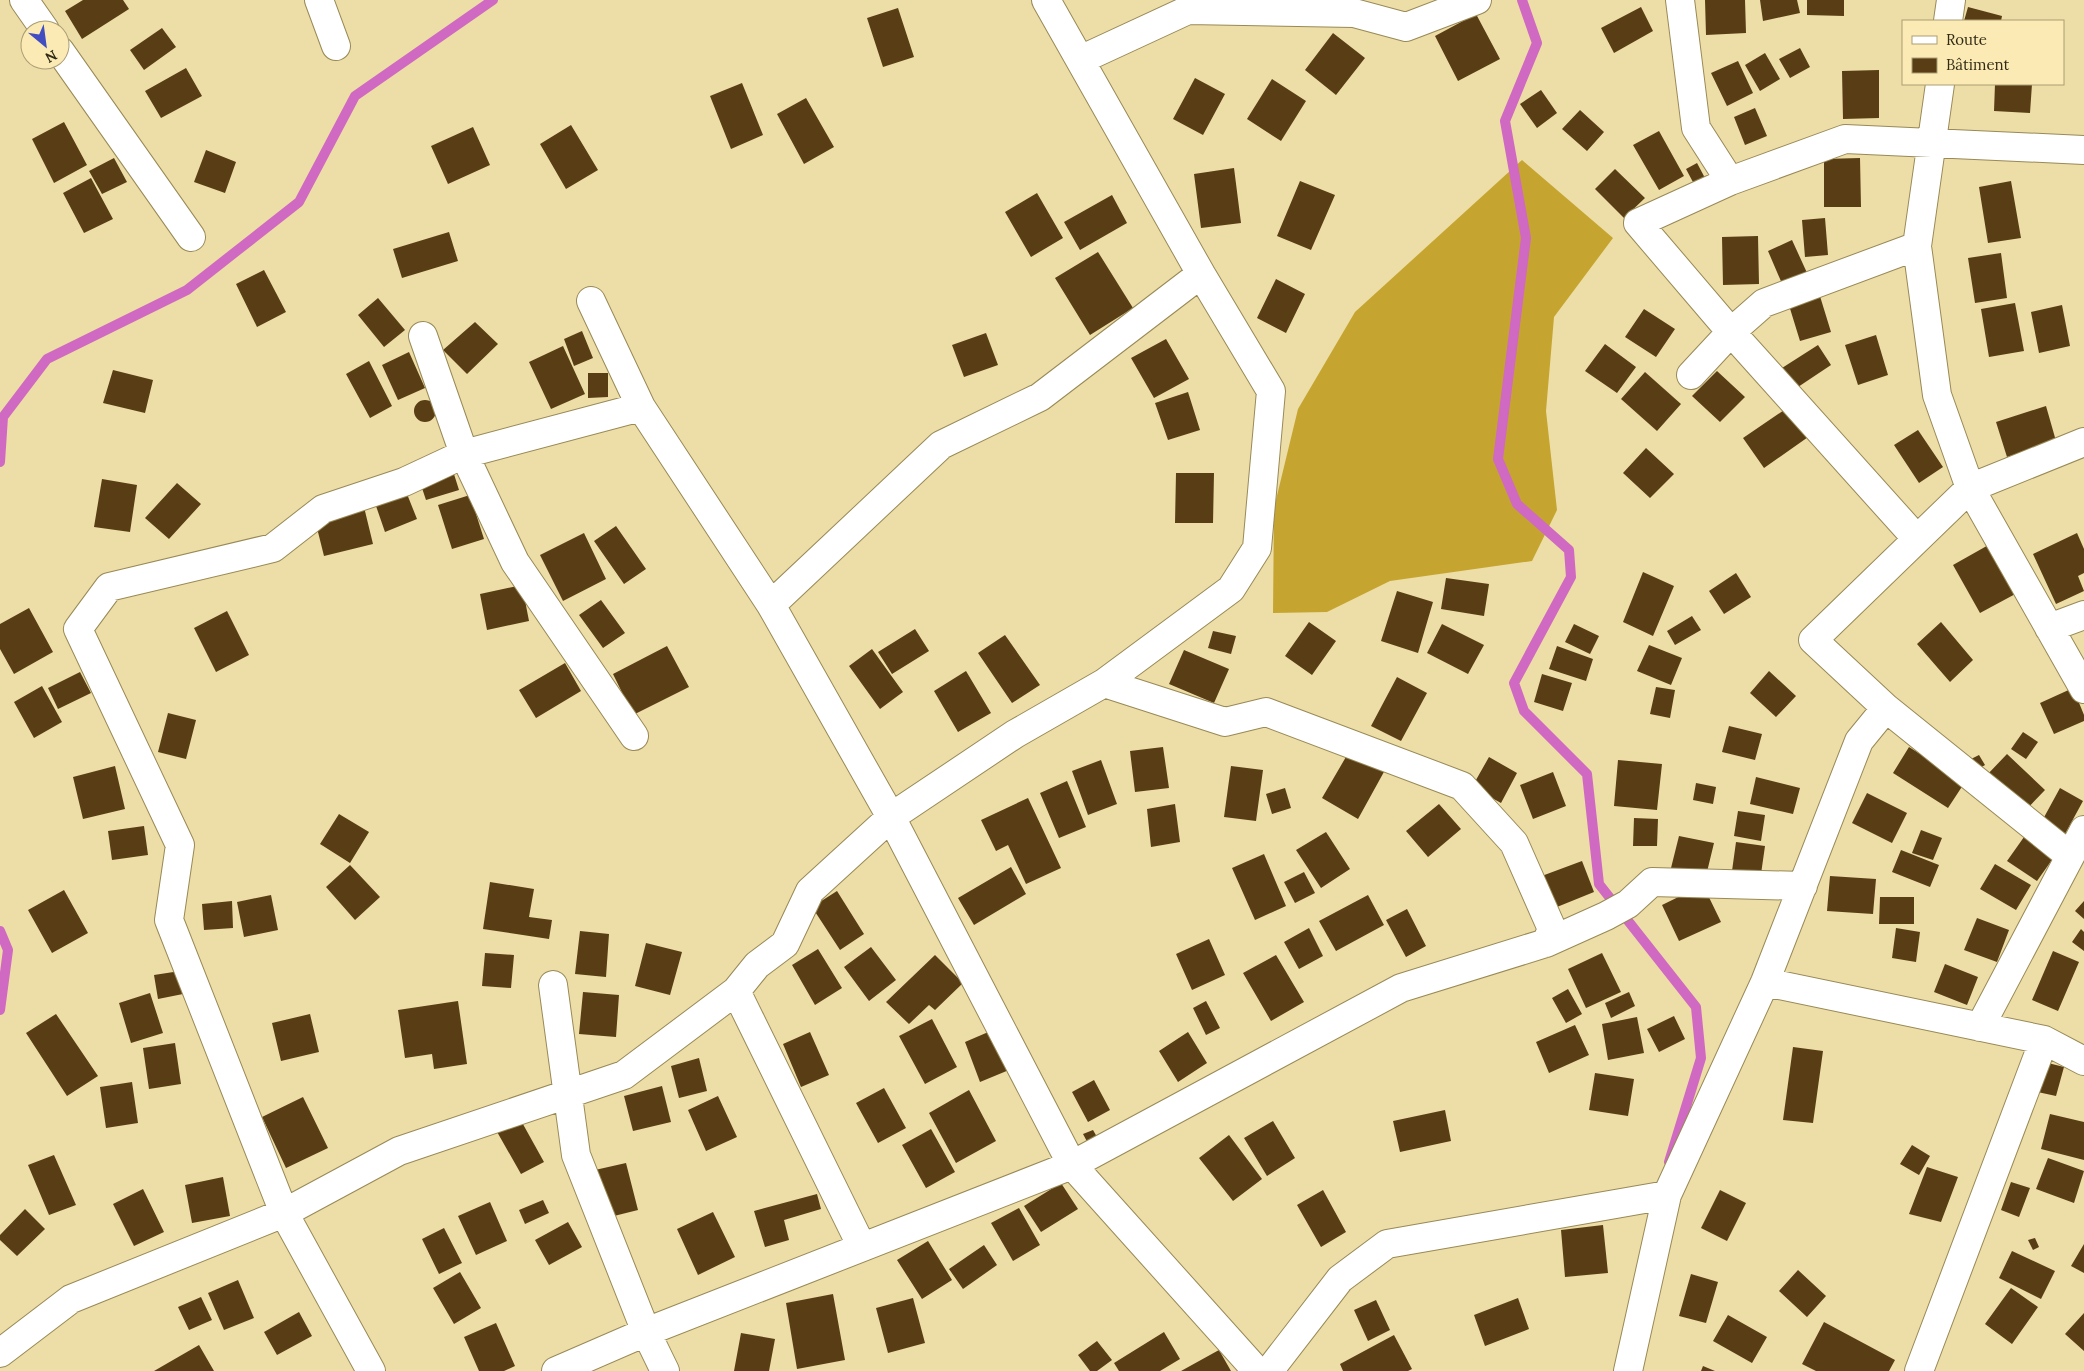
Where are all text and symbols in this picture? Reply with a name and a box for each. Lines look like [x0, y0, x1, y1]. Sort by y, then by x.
north arrow [20, 20, 70, 70]
legend [1902, 20, 2064, 85]
text: Route [1946, 30, 1987, 49]
text: N [42, 46, 60, 67]
text: Bâtiment [1946, 55, 2009, 74]

